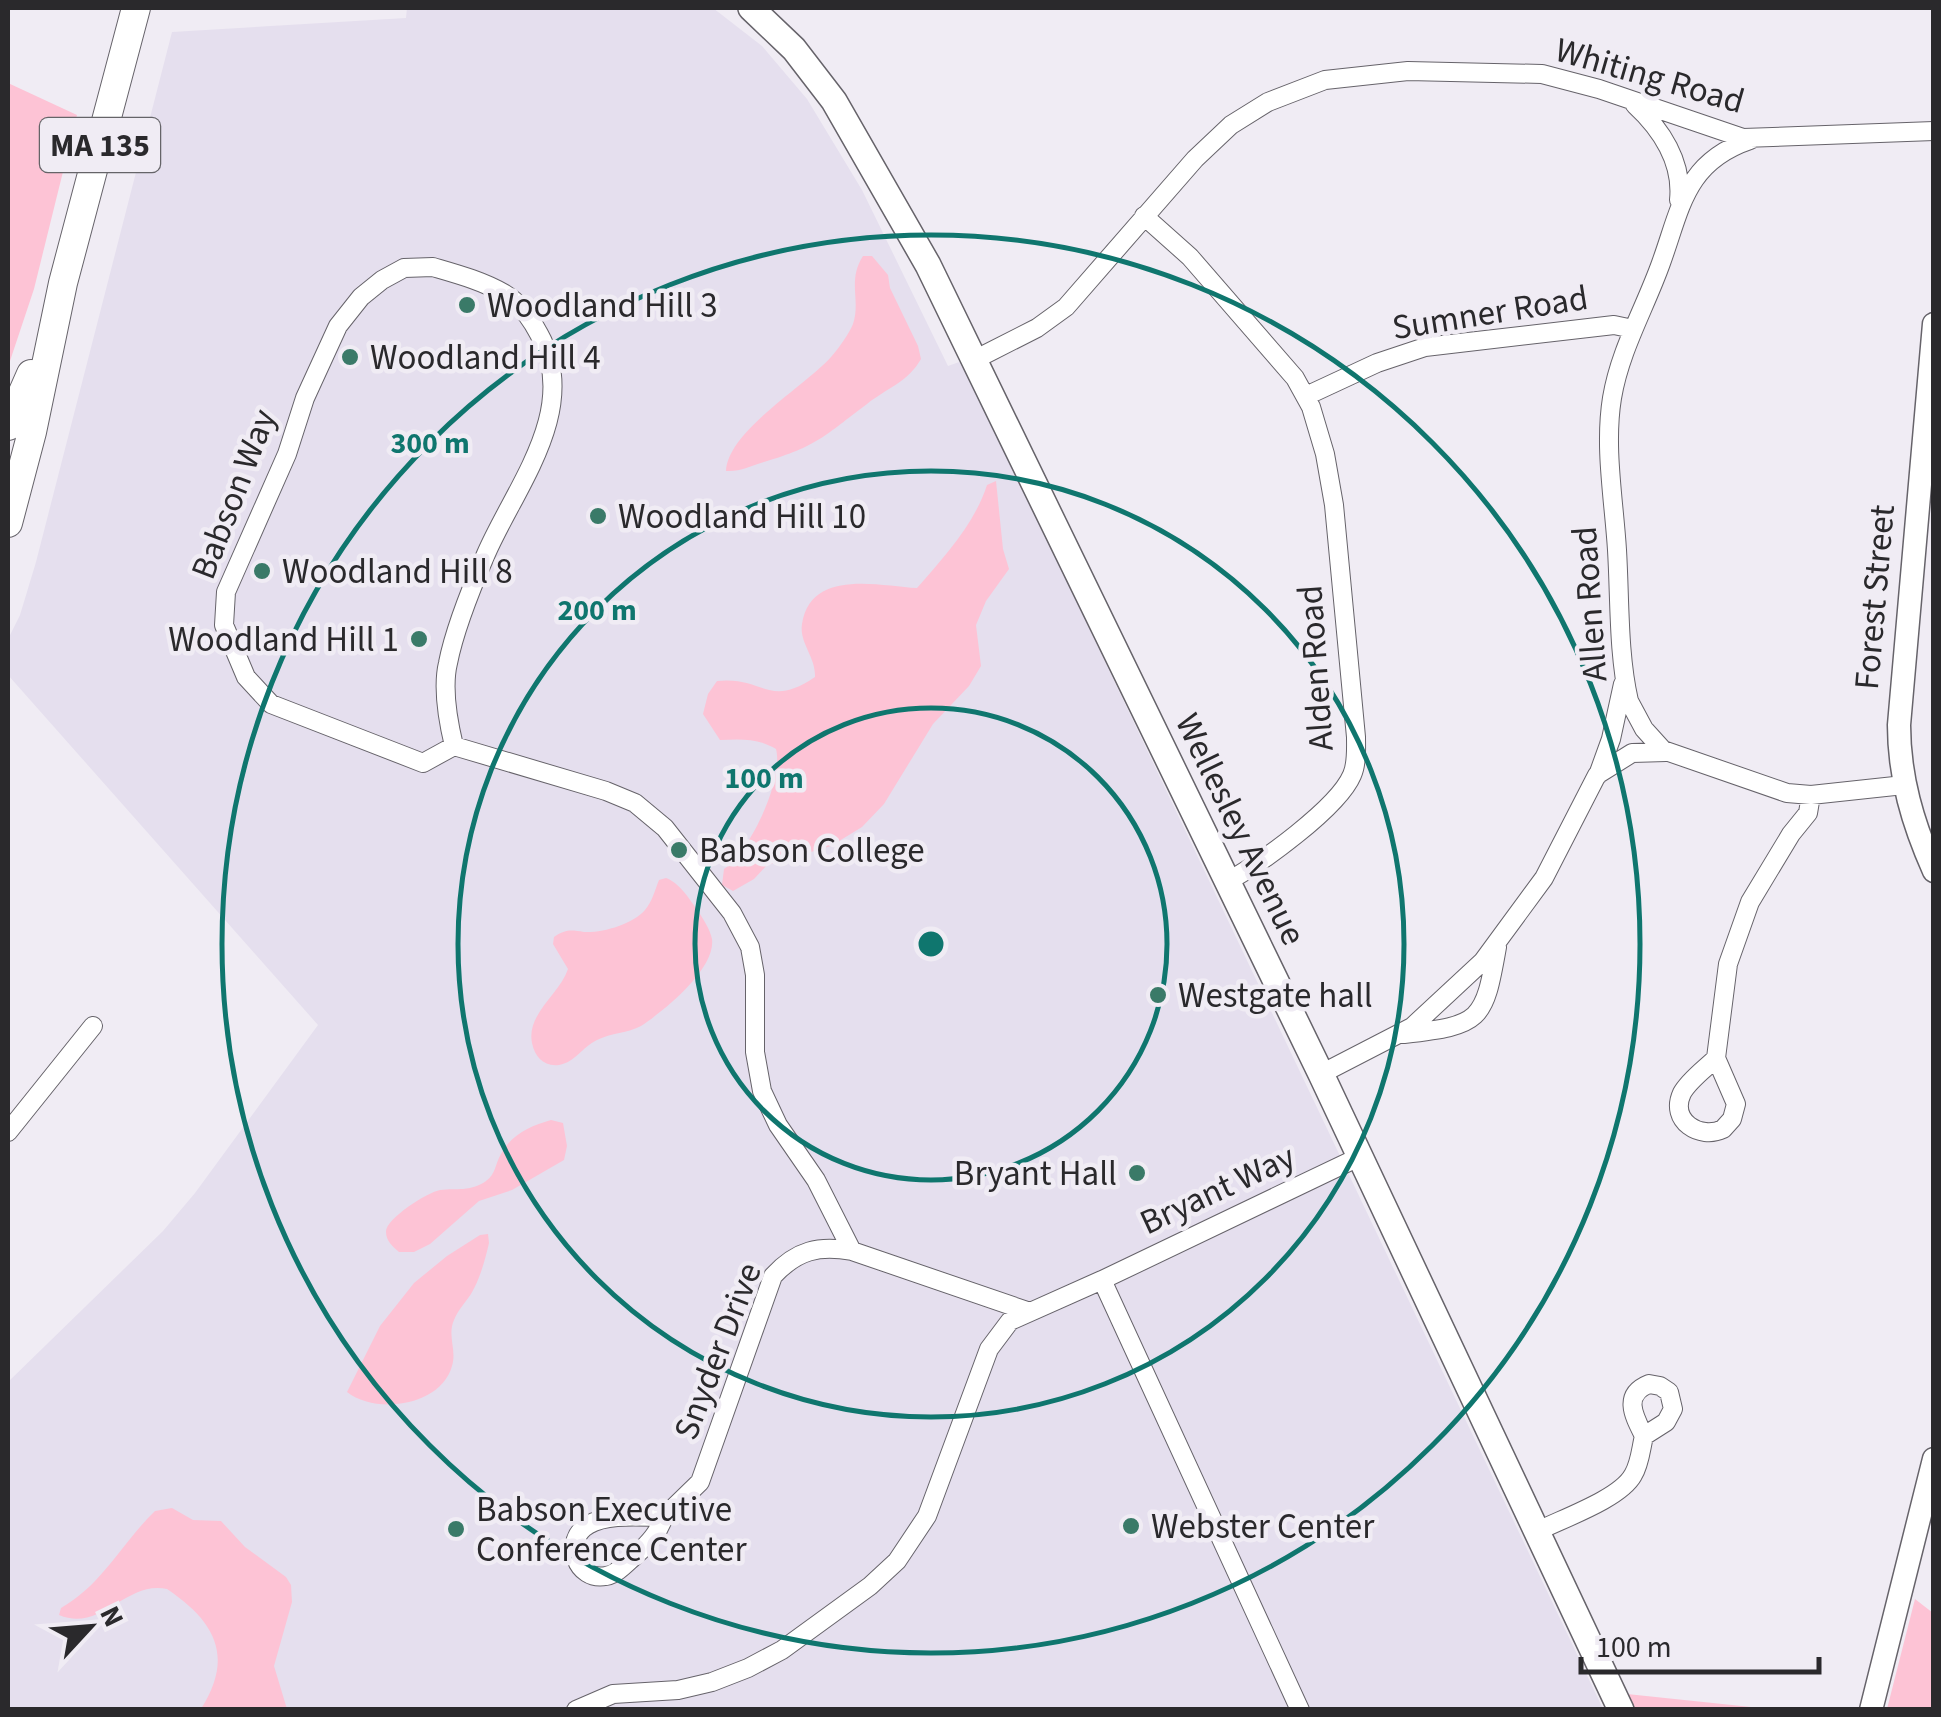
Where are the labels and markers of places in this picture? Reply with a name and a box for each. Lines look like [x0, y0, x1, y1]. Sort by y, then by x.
place label: Woodland Hill 3 [487, 281, 718, 331]
marker: Woodland Hill 3 [456, 294, 478, 316]
place label: Woodland Hill 4 [370, 333, 601, 383]
marker: Woodland Hill 4 [339, 346, 361, 368]
place label: Woodland Hill 10 [618, 492, 866, 542]
marker: Woodland Hill 10 [587, 505, 609, 527]
place label: Woodland Hill 8 [282, 547, 513, 597]
marker: Woodland Hill 8 [251, 560, 273, 582]
place label: Woodland Hill 1 [168, 615, 399, 665]
marker: Woodland Hill 1 [408, 628, 430, 650]
place label: Babson College [699, 826, 925, 876]
marker: Babson College [668, 839, 690, 861]
centre of rings [913, 926, 949, 962]
place label: Westgate hall [1178, 971, 1373, 1021]
marker: Westgate hall [1147, 984, 1169, 1006]
place label: Bryant Hall [954, 1149, 1117, 1199]
marker: Bryant Hall [1126, 1162, 1148, 1184]
place label: Babson Executive Conference Center [476, 1485, 747, 1575]
place label: Webster Center [1151, 1502, 1375, 1552]
marker: Webster Center [1120, 1515, 1142, 1537]
marker: Babson Executive Conference Center [445, 1518, 467, 1540]

